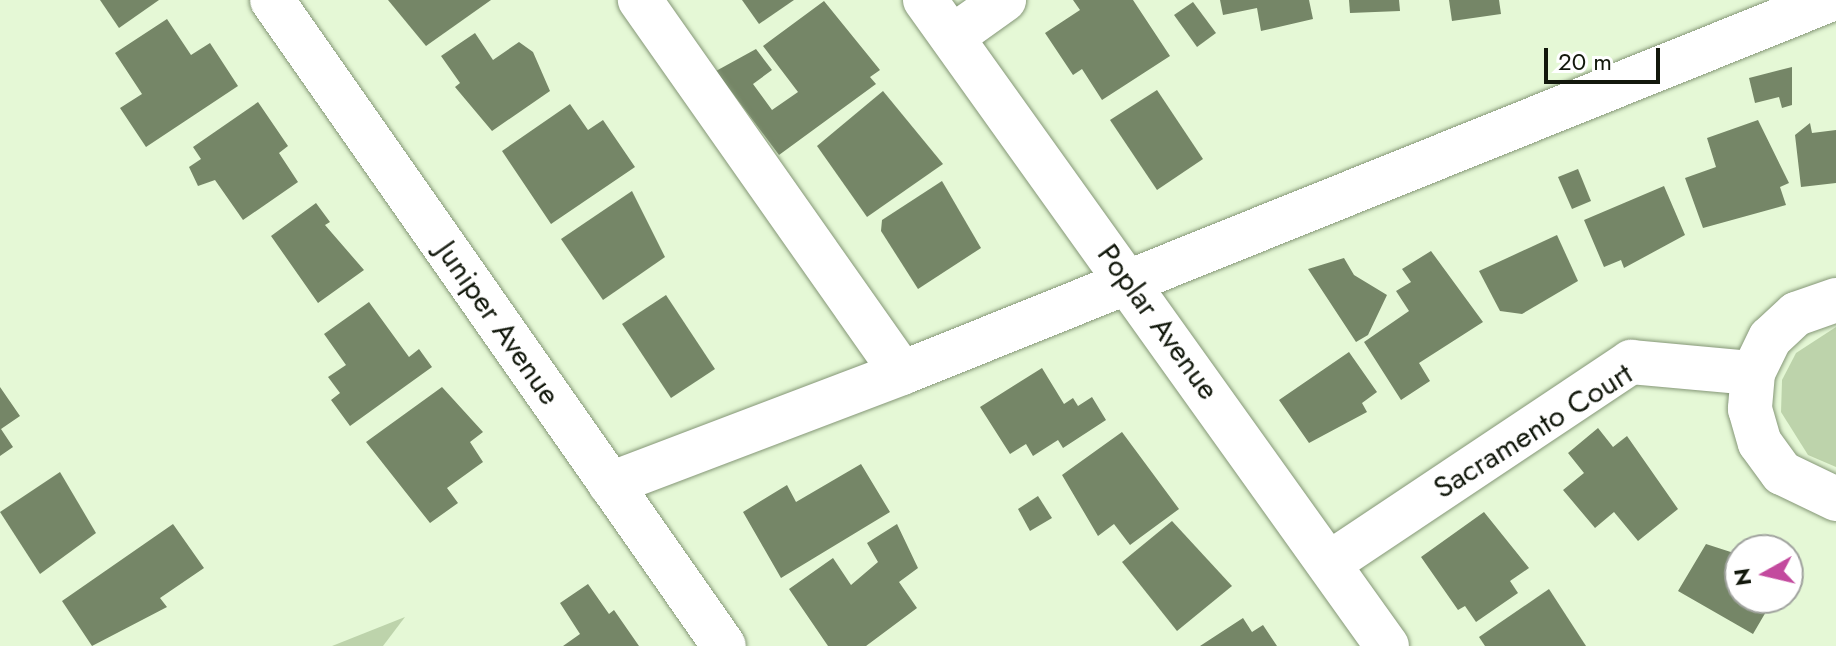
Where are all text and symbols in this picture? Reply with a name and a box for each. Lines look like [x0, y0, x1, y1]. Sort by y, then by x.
scale bar [1548, 32, 1664, 82]
text: 20 m [1558, 44, 1612, 79]
street label: Juniper Avenue [428, 234, 568, 412]
street label: Poplar Avenue [1090, 237, 1226, 407]
street label: Sacramento Court [1427, 356, 1639, 506]
north arrow [1724, 534, 1804, 614]
text: N [1725, 566, 1759, 588]

